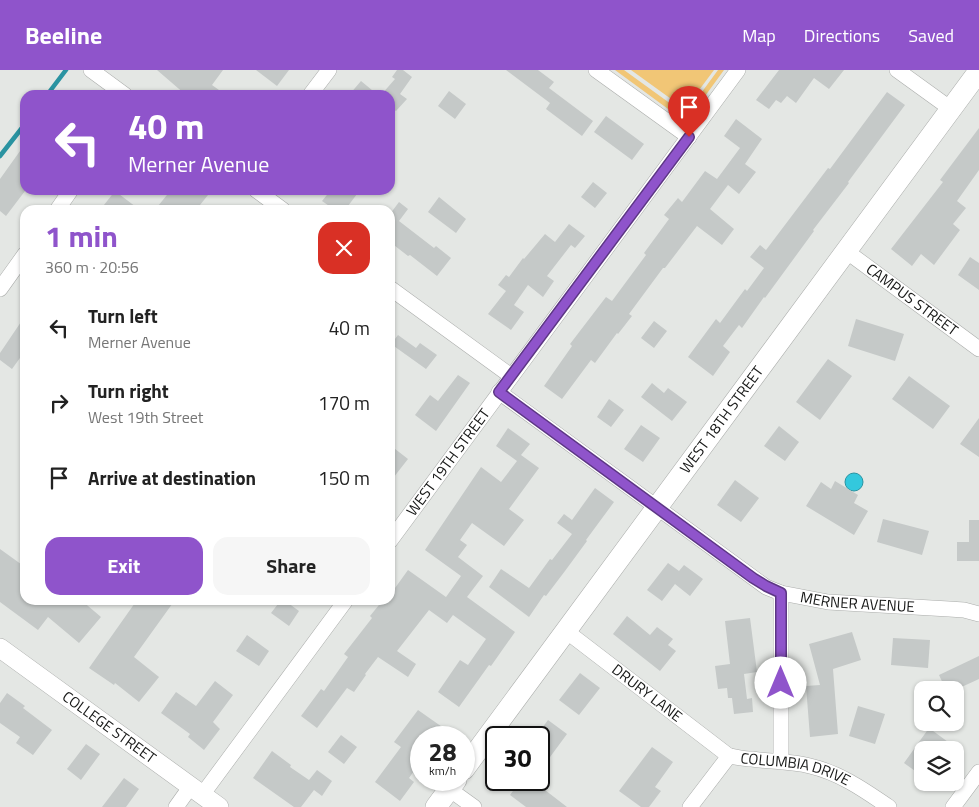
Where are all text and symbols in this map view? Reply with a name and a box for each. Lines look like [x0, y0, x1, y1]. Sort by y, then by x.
text: Beeline [25, 17, 102, 53]
text: Map [742, 22, 776, 49]
text: Directions [804, 22, 880, 49]
text: Saved [908, 22, 954, 49]
pin [668, 86, 710, 137]
icon: arrive [675, 93, 703, 121]
text: 40 m [128, 99, 204, 153]
icon: left [45, 110, 110, 175]
text: Merner Avenue [128, 147, 269, 181]
text: 1 min [45, 213, 118, 259]
button: close [318, 222, 370, 274]
text: 360 m · 20:56 [45, 255, 139, 279]
street label: CAMPUS STREET [861, 257, 963, 341]
text: Turn left [88, 301, 158, 330]
text: 40 m [329, 313, 370, 342]
icon: left [45, 314, 73, 342]
text: Merner Avenue [88, 330, 191, 354]
street label: WEST 18TH STREET [674, 361, 769, 478]
text: Turn right [88, 376, 169, 405]
text: 170 m [318, 388, 370, 417]
icon: right [45, 389, 73, 417]
street label: WEST 19TH STREET [400, 403, 495, 521]
text: West 19th Street [88, 405, 203, 429]
text: Arrive at destination [88, 463, 256, 492]
text: 150 m [318, 463, 370, 492]
icon: arrive [45, 464, 73, 492]
button: Exit [45, 537, 203, 595]
button: Share [213, 537, 370, 595]
street label: MERNER AVENUE [798, 585, 915, 618]
position arrow [754, 656, 806, 708]
street label: DRURY LANE [607, 658, 687, 727]
map controls [914, 681, 964, 791]
button: search [914, 681, 964, 731]
street label: COLLEGE STREET [58, 685, 161, 769]
speed limit sign: 30 [485, 726, 550, 791]
text: 28 [428, 733, 457, 771]
button: layers [914, 741, 964, 791]
street label: COLUMBIA DRIVE [739, 746, 855, 791]
text: km/h [429, 761, 456, 780]

